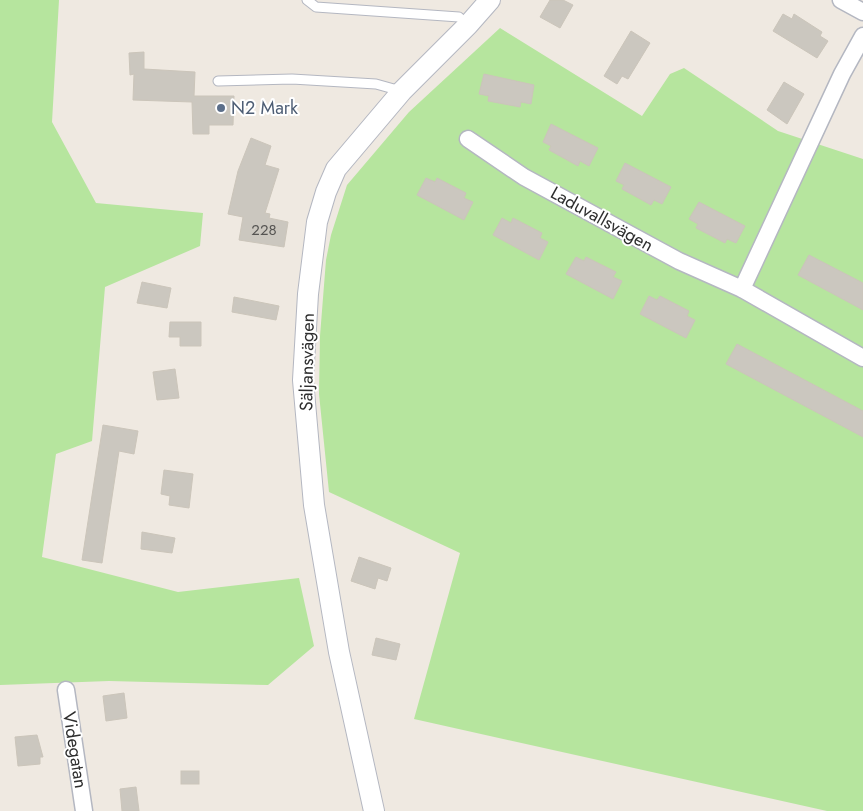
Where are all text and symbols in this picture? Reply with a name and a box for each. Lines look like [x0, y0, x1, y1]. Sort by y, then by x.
place label: N2 Mark [231, 95, 298, 121]
marker: N2 Mark [215, 102, 227, 114]
street label: Laduvallsvägen [546, 180, 658, 258]
house number: 228 [251, 219, 277, 241]
street label: Säljansvägen [293, 313, 321, 411]
street label: Videgatan [56, 710, 94, 790]

